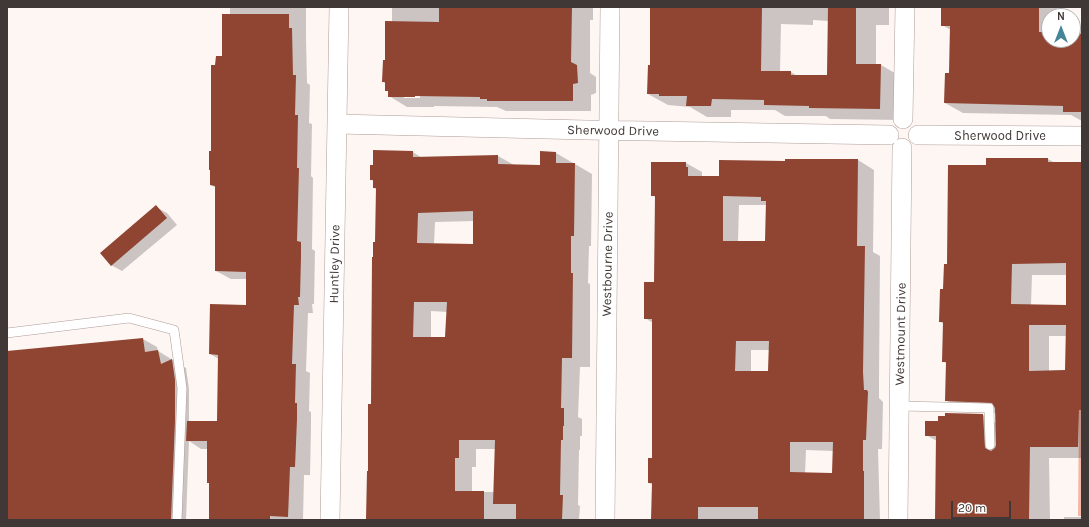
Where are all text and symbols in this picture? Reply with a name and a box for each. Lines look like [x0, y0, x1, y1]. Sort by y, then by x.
north arrow [1041, 8, 1081, 48]
text: N [1057, 10, 1065, 23]
street label: Sherwood Drive [567, 122, 659, 140]
street label: Sherwood Drive [954, 128, 1046, 144]
street label: Westbourne Drive [599, 211, 617, 317]
street label: Huntley Drive [327, 224, 343, 304]
street label: Westmount Drive [892, 282, 910, 386]
scale bar [953, 493, 1013, 519]
text: 20 m [958, 501, 986, 515]

